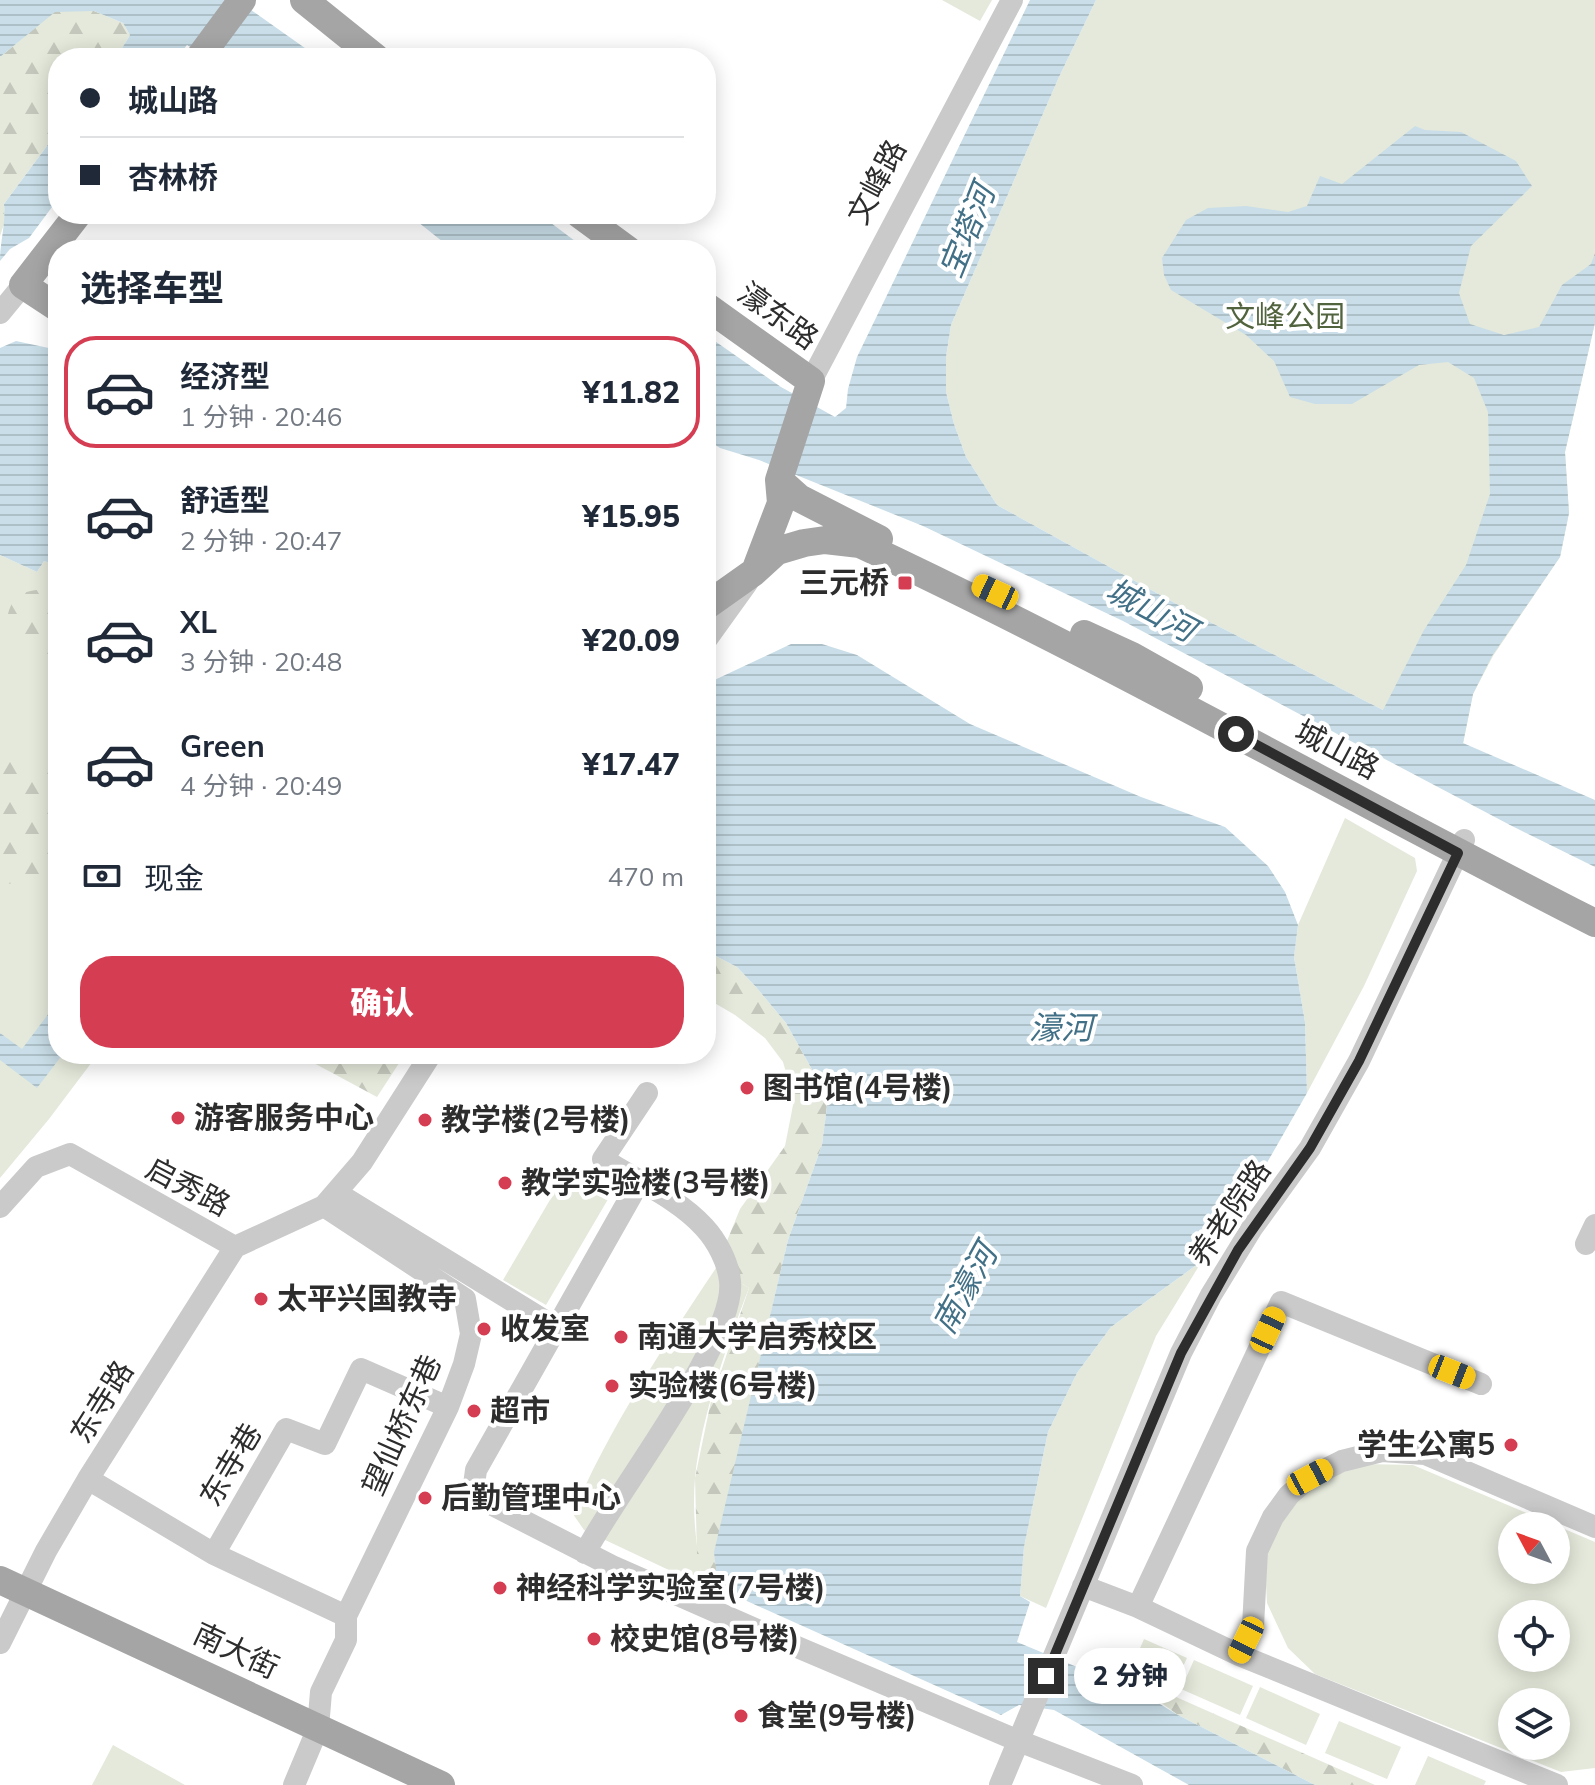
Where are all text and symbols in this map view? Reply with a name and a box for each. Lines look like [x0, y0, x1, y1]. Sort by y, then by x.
text: 城山路 [128, 81, 218, 119]
street label: 文峰路 [838, 133, 914, 230]
text: 杏林桥 [128, 158, 218, 196]
water label: 宝塔河 [930, 173, 1005, 283]
text: 选择车型 [80, 265, 224, 310]
street label: 濠东路 [731, 273, 826, 357]
park label: 文峰公园 [1225, 297, 1345, 335]
icon: car [84, 356, 156, 428]
text: 经济型 [180, 357, 270, 395]
text: ¥11.82 [582, 373, 680, 411]
text: 1 分钟 · 20:46 [180, 400, 342, 433]
icon: car [84, 480, 156, 552]
text: 舒适型 [180, 481, 270, 519]
text: ¥15.95 [582, 497, 680, 535]
text: 2 分钟 · 20:47 [180, 524, 342, 557]
place label: 三元桥 [799, 563, 889, 601]
water label: 城山河 [1100, 569, 1209, 652]
car [968, 571, 1022, 613]
marker: 三元桥 [896, 574, 914, 592]
text: XL [180, 603, 217, 641]
icon: car [84, 604, 156, 676]
text: ¥20.09 [582, 621, 680, 659]
text: 3 分钟 · 20:48 [180, 645, 342, 678]
street label: 城山路 [1289, 711, 1386, 787]
route start [1218, 716, 1254, 752]
text: Green [180, 727, 265, 765]
icon: car [84, 728, 156, 800]
text: ¥17.47 [582, 745, 680, 783]
text: 4 分钟 · 20:49 [180, 769, 342, 802]
icon: cash [80, 854, 124, 898]
text: 现金 [144, 859, 204, 897]
text: 470 m [608, 860, 684, 893]
button: 确认 [80, 956, 684, 1048]
water label: 濠河 [1029, 1007, 1099, 1047]
place label: 图书馆(4号楼) [763, 1068, 952, 1106]
marker: 图书馆(4号楼) [738, 1079, 756, 1097]
place label: 游客服务中心 [194, 1098, 374, 1136]
place label: 教学楼(2号楼) [441, 1100, 630, 1138]
marker: 游客服务中心 [169, 1109, 187, 1127]
marker: 教学楼(2号楼) [416, 1111, 434, 1129]
street label: 启秀路 [140, 1148, 237, 1224]
street label: 养老院路 [1180, 1152, 1278, 1273]
place label: 教学实验楼(3号楼) [521, 1163, 770, 1201]
marker: 教学实验楼(3号楼) [496, 1174, 514, 1192]
water label: 南濠河 [923, 1232, 1008, 1340]
place label: 太平兴国教寺 [277, 1279, 457, 1317]
marker: 太平兴国教寺 [252, 1290, 270, 1308]
car [1247, 1303, 1289, 1357]
place label: 收发室 [500, 1309, 590, 1347]
place label: 南通大学启秀校区 [637, 1317, 877, 1355]
marker: 收发室 [475, 1320, 493, 1338]
marker: 南通大学启秀校区 [612, 1328, 630, 1346]
street label: 望仙桥东巷 [353, 1348, 449, 1501]
car [1425, 1352, 1479, 1392]
street label: 东寺路 [61, 1353, 141, 1450]
place label: 实验楼(6号楼) [628, 1366, 817, 1404]
marker: 实验楼(6号楼) [603, 1377, 621, 1395]
place label: 超市 [490, 1391, 550, 1429]
marker: 超市 [465, 1402, 483, 1420]
street label: 东寺巷 [191, 1416, 270, 1513]
place label: 学生公寓5 [1357, 1425, 1495, 1463]
marker: 学生公寓5 [1502, 1436, 1520, 1454]
car [1283, 1455, 1337, 1499]
place label: 后勤管理中心 [441, 1478, 621, 1516]
marker: 后勤管理中心 [416, 1489, 434, 1507]
north arrow [1498, 1512, 1570, 1584]
map controls [1498, 1512, 1570, 1760]
place label: 神经科学实验室(7号楼) [516, 1568, 825, 1606]
marker: 神经科学实验室(7号楼) [491, 1579, 509, 1597]
button: locate [1498, 1600, 1570, 1672]
car [1225, 1613, 1267, 1667]
street label: 南大街 [188, 1614, 285, 1686]
place label: 校史馆(8号楼) [610, 1619, 799, 1657]
marker: 校史馆(8号楼) [585, 1630, 603, 1648]
callout: 2 分钟 [1074, 1648, 1186, 1704]
route end [1028, 1658, 1064, 1694]
text: 2 分钟 [1093, 1659, 1167, 1692]
button: layers [1498, 1688, 1570, 1760]
place label: 食堂(9号楼) [757, 1696, 916, 1734]
marker: 食堂(9号楼) [732, 1707, 750, 1725]

